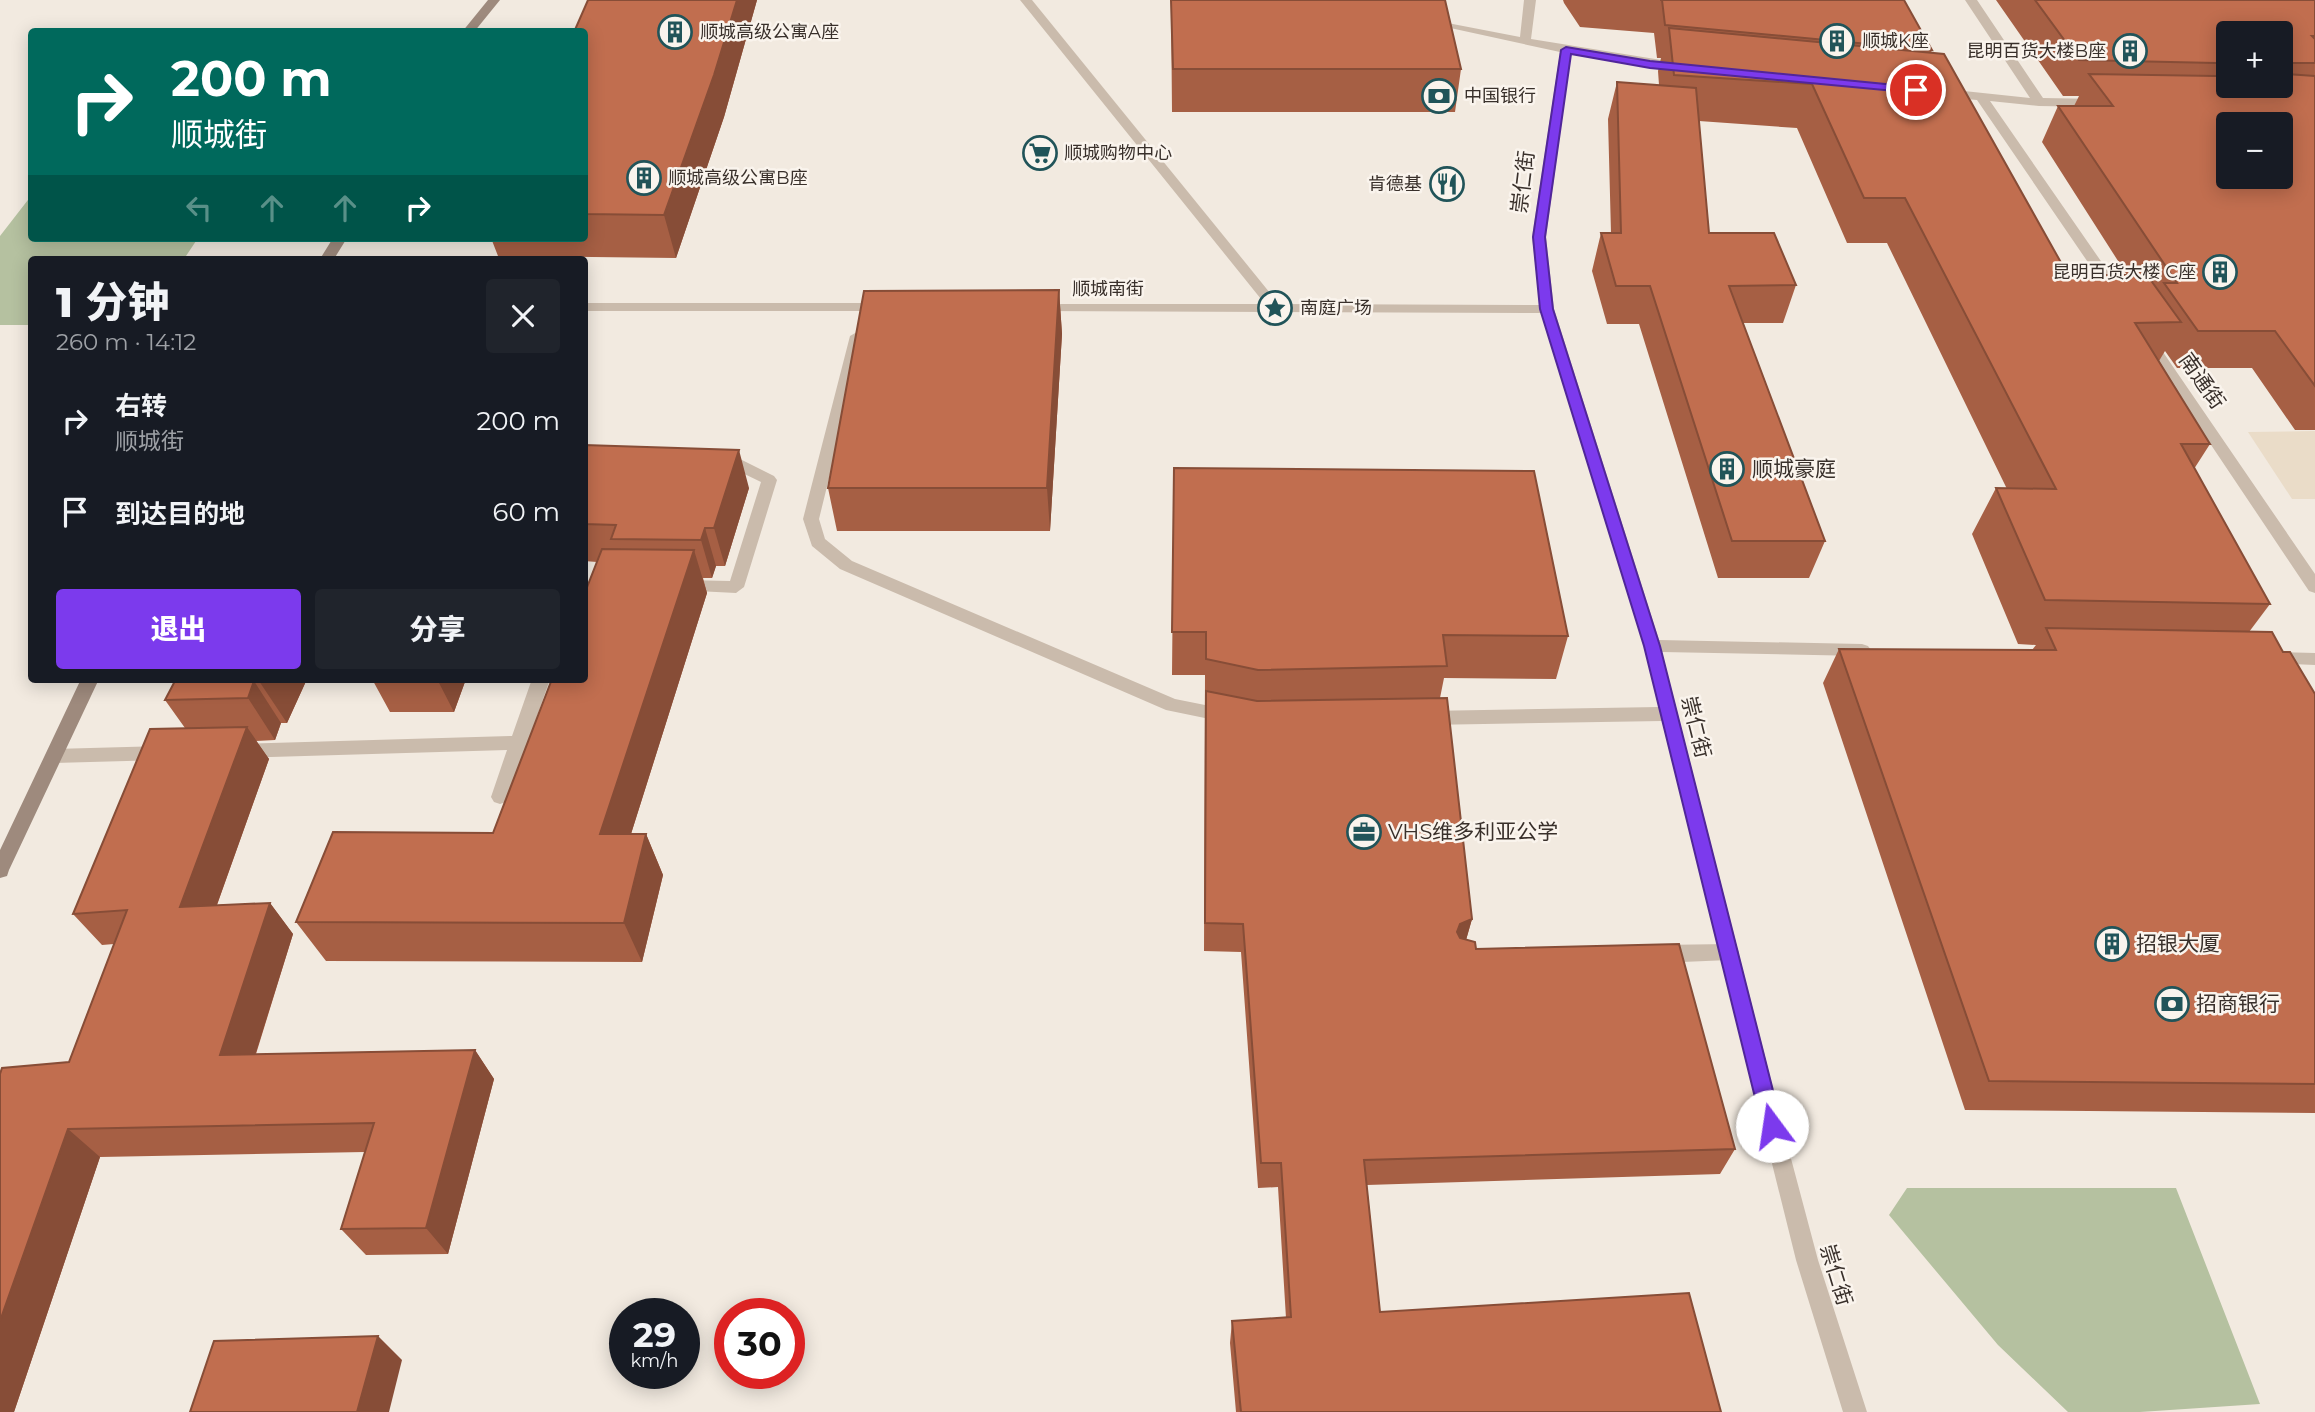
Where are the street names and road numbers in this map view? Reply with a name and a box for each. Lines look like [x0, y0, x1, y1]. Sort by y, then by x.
street label: 崇仁街 [1506, 149, 1539, 215]
street label: 顺城南街 [1072, 278, 1144, 300]
street label: 南通街 [2174, 348, 2231, 414]
street label: 崇仁街 [1677, 693, 1716, 760]
street label: 崇仁街 [1815, 1241, 1858, 1309]

